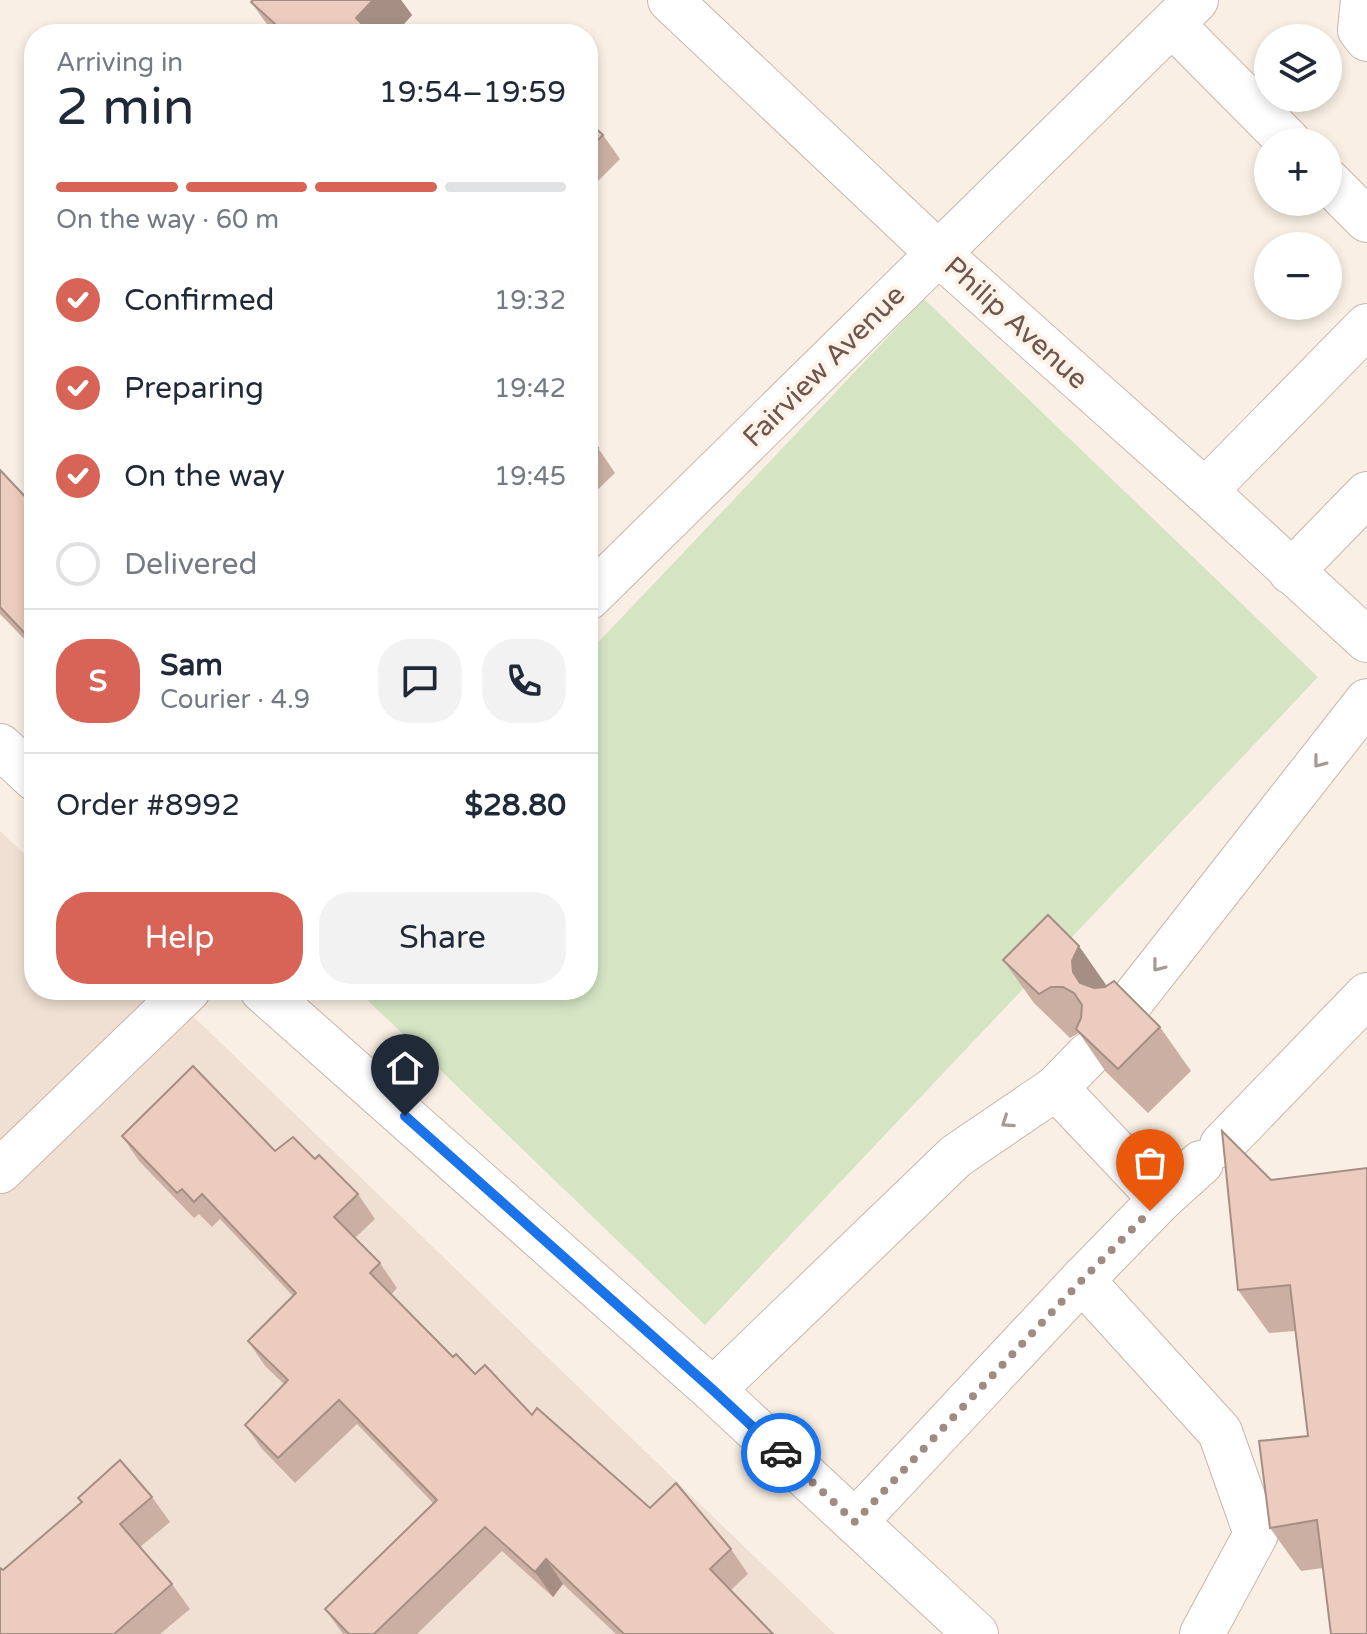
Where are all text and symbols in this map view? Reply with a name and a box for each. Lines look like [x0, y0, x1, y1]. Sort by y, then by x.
map controls [1254, 24, 1342, 320]
button: layers [1254, 24, 1342, 112]
text: Arriving in [56, 47, 183, 78]
text: 19:54–19:59 [379, 74, 566, 111]
text: 2 min [56, 76, 195, 139]
button: + [1254, 128, 1342, 216]
text: On the way · 60 m [56, 204, 279, 235]
button: − [1254, 232, 1342, 320]
street label: Philip Avenue [937, 250, 1095, 396]
icon: check [56, 278, 100, 322]
street label: Fairview Avenue [736, 278, 912, 454]
text: Confirmed [124, 282, 275, 319]
text: 19:32 [494, 285, 566, 316]
icon: check [56, 366, 100, 410]
text: Preparing [124, 370, 264, 407]
text: 19:42 [494, 373, 566, 404]
icon: check [56, 454, 100, 498]
text: On the way [124, 458, 285, 495]
text: 19:45 [494, 461, 566, 492]
text: Delivered [124, 546, 258, 583]
button: chat [378, 639, 462, 723]
button: phone [482, 639, 566, 723]
text: Sam [160, 647, 223, 684]
text: S [89, 663, 107, 700]
text: Courier · 4.9 [160, 684, 310, 715]
one-way arrow [1314, 753, 1328, 768]
text: Order #8992 [56, 787, 240, 824]
text: $28.80 [465, 787, 566, 824]
button: Help [56, 892, 303, 984]
button: Share [319, 892, 566, 984]
one-way arrow [1153, 957, 1168, 971]
pin [371, 1034, 439, 1116]
icon: home [383, 1046, 427, 1090]
one-way arrow [1001, 1112, 1015, 1127]
pin [1116, 1129, 1184, 1211]
icon: bag [1128, 1141, 1172, 1185]
courier [741, 1413, 821, 1493]
icon: car [759, 1431, 803, 1475]

